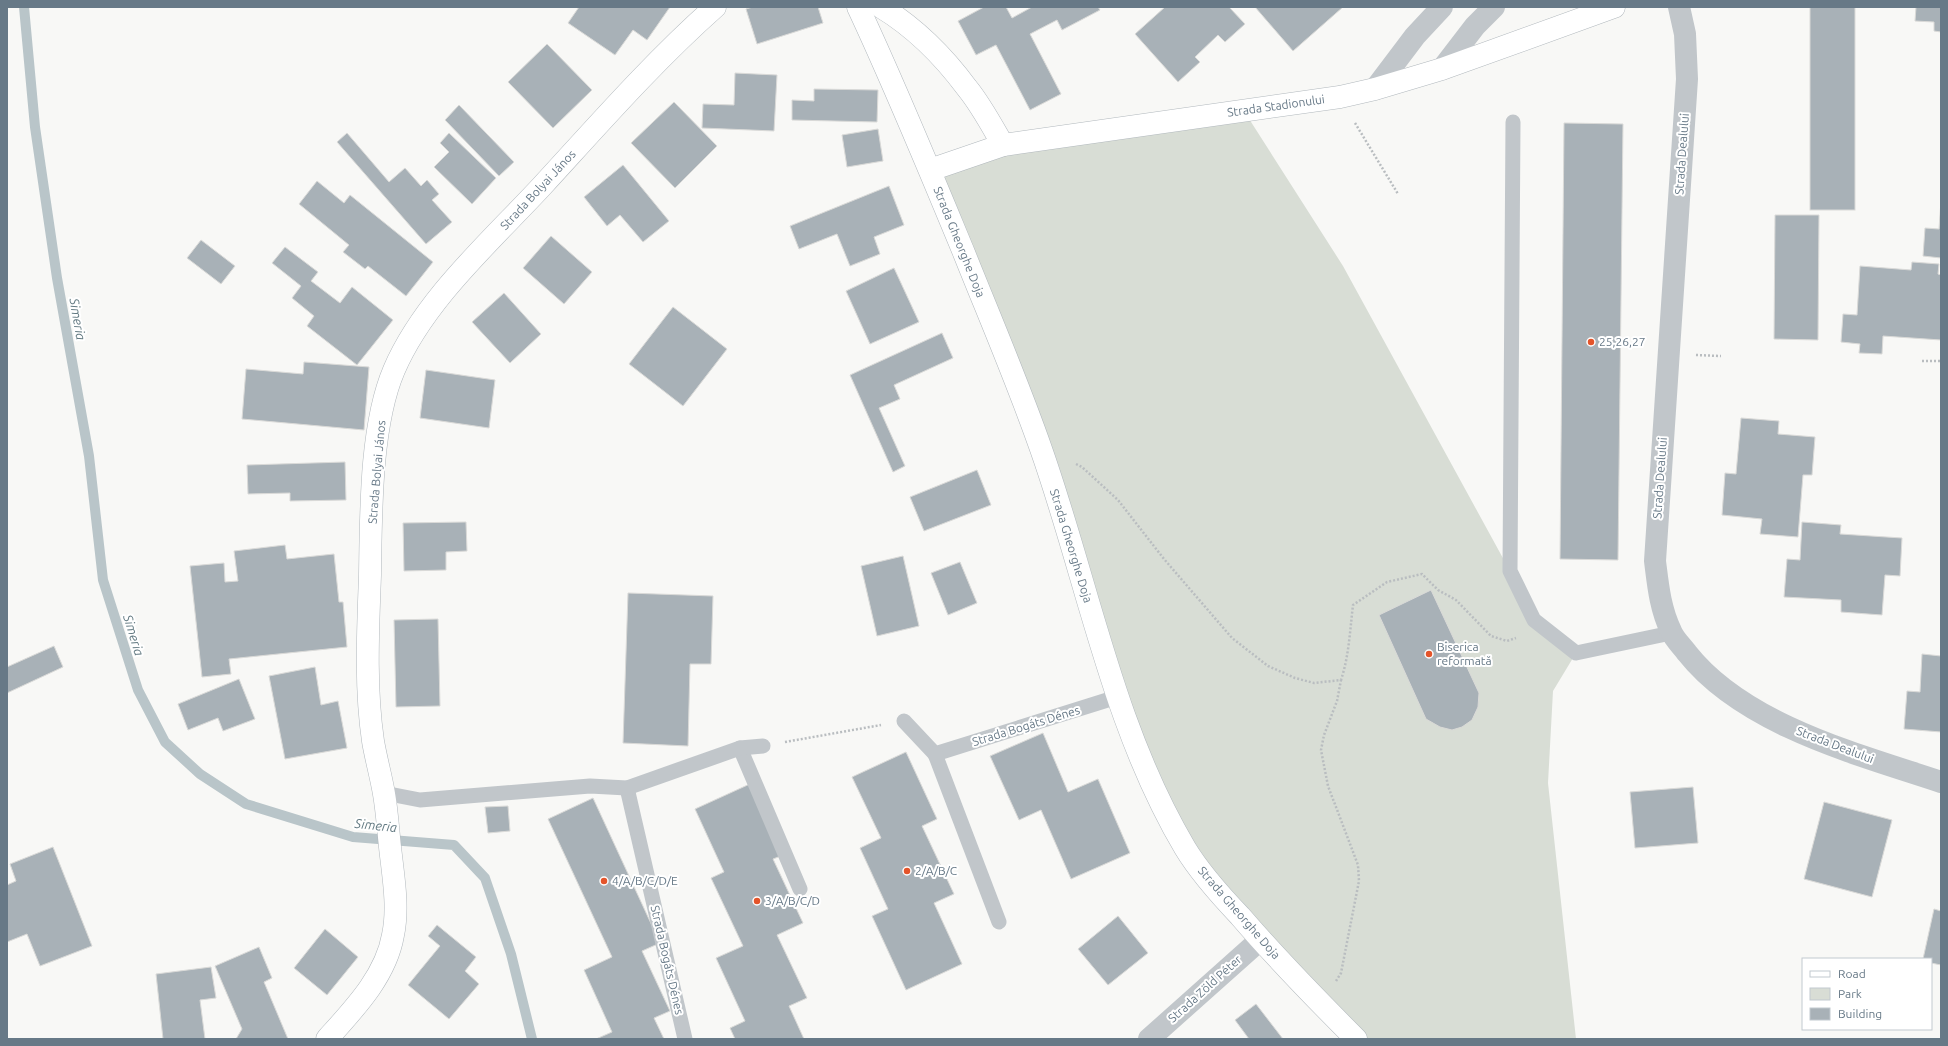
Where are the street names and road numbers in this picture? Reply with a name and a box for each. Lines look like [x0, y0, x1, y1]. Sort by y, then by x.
street label: Strada Stadionului [1226, 92, 1326, 119]
street label: Strada Dealului [1672, 113, 1691, 195]
street label: Strada Bolyai János [497, 147, 578, 232]
street label: Strada Gheorghe Doja [931, 185, 988, 299]
street label: Strada Bolyai János [365, 419, 388, 524]
street label: Strada Dealului [1650, 437, 1669, 519]
street label: Strada Gheorghe Doja [1048, 487, 1095, 604]
street label: Strada Bogáts Dénes [970, 703, 1081, 748]
street label: Strada Dealului [1795, 724, 1876, 765]
street label: Strada Gheorghe Doja [1196, 864, 1283, 962]
street label: Strada Bogáts Dénes [649, 904, 686, 1016]
street label: Strada Zöld Péter [1166, 952, 1244, 1025]

